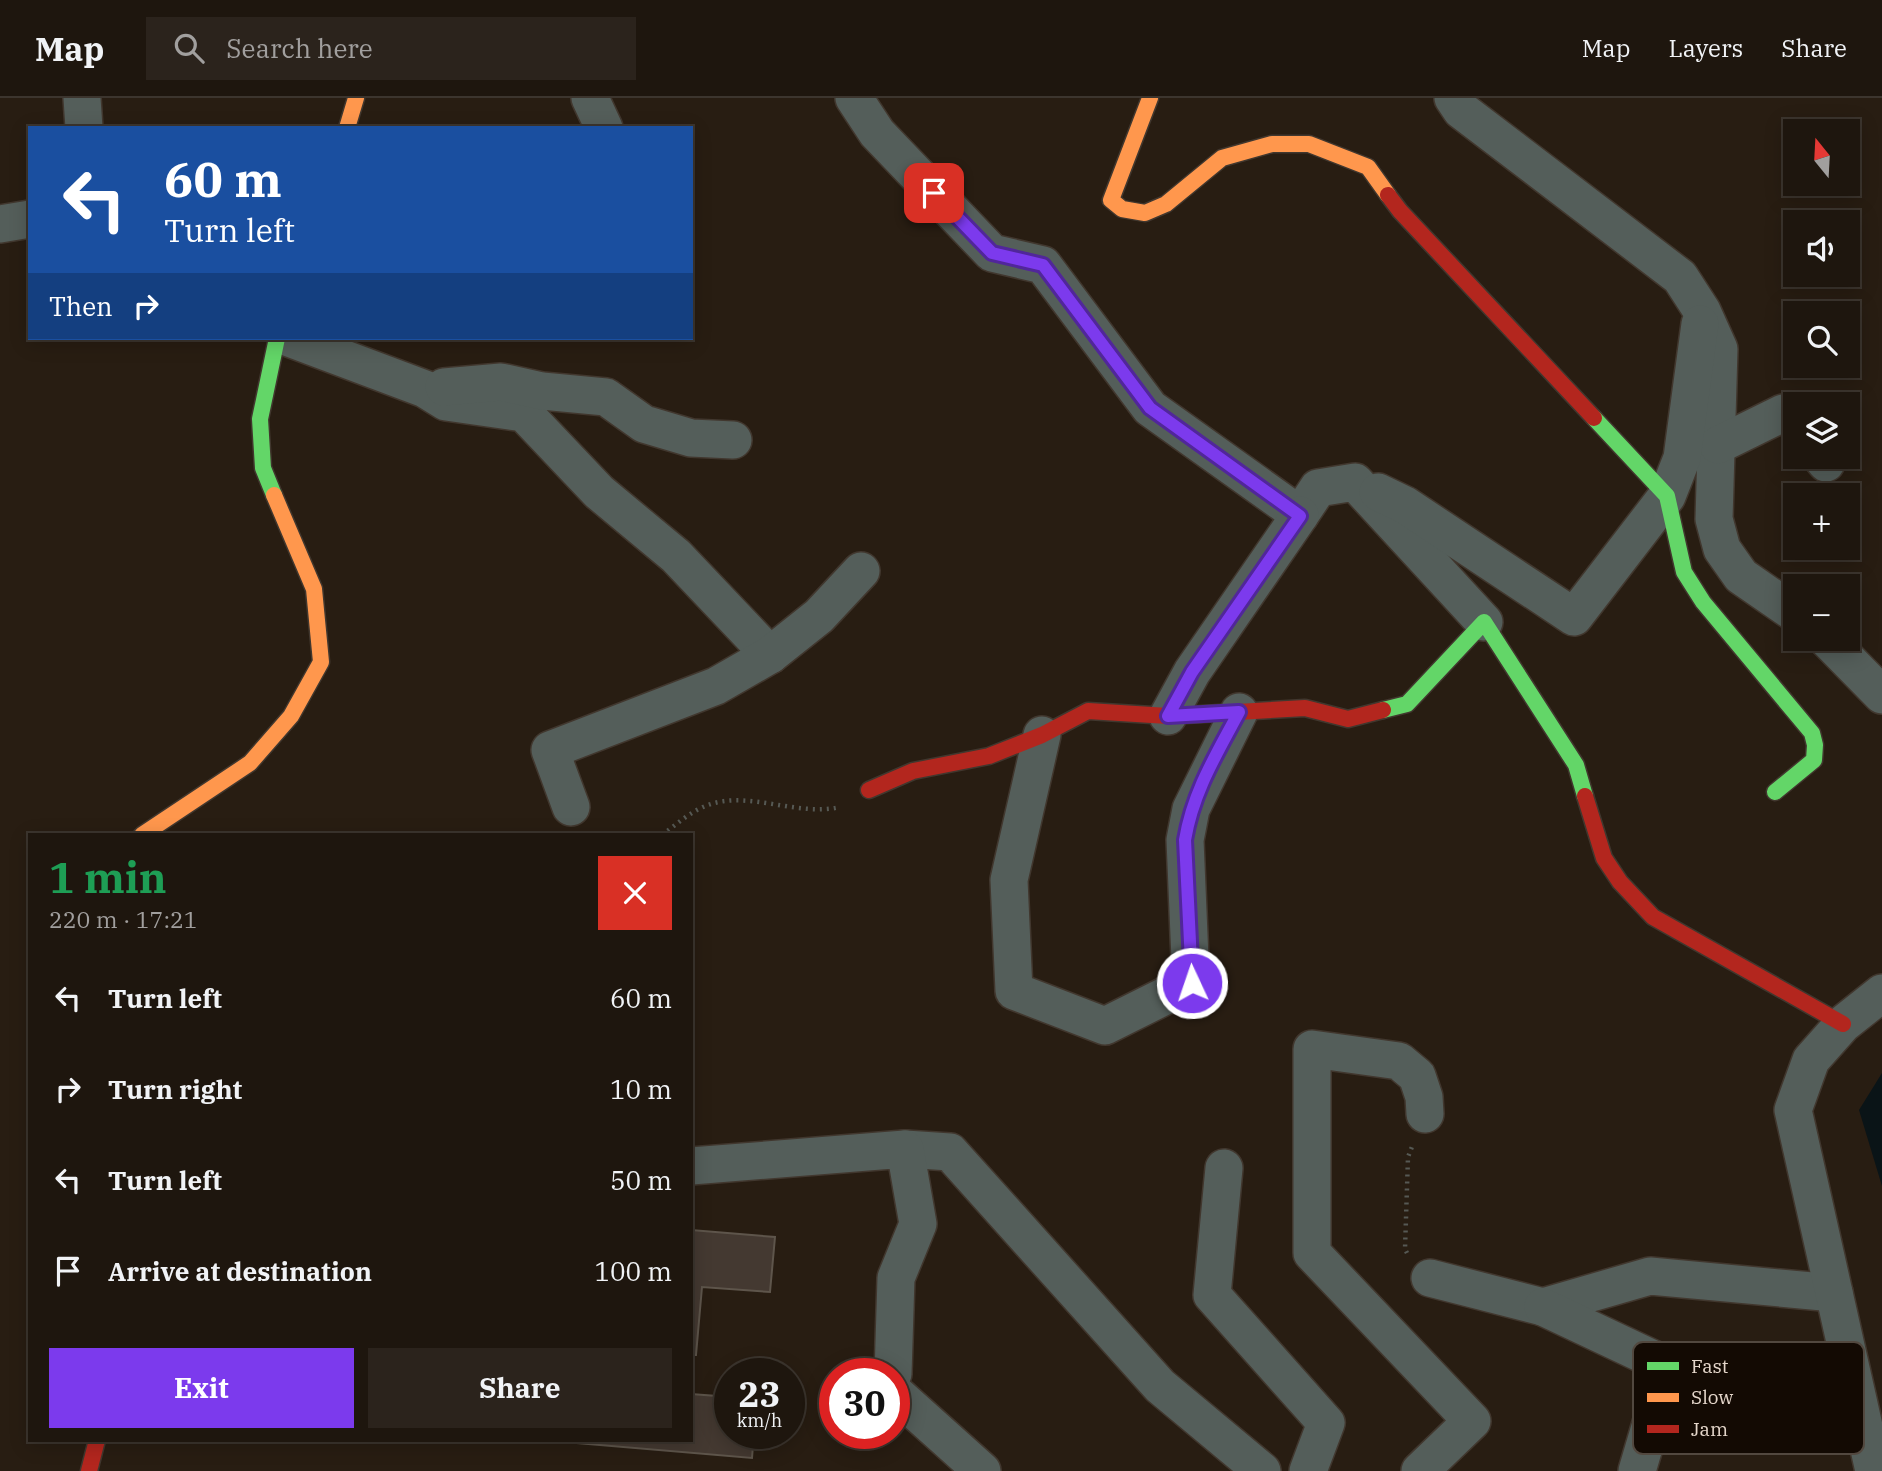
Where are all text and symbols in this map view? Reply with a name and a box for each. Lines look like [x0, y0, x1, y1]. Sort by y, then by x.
search box [146, 17, 636, 80]
text: Map [35, 27, 104, 70]
icon: search [170, 29, 208, 67]
text: Search here [226, 31, 373, 65]
text: Map [1582, 32, 1630, 64]
text: Layers [1668, 32, 1743, 64]
text: Share [1781, 32, 1847, 64]
north arrow [1783, 119, 1860, 196]
map controls [1783, 119, 1860, 651]
text: 60 m [164, 147, 282, 210]
icon: left [49, 154, 140, 245]
pin [904, 163, 964, 223]
icon: arrive [915, 174, 953, 212]
text: Turn left [164, 209, 295, 251]
button: sound [1783, 210, 1860, 287]
icon: right [127, 287, 165, 325]
text: Then [49, 289, 113, 323]
button: search [1783, 301, 1860, 378]
button: layers [1783, 392, 1860, 469]
button: + [1783, 483, 1860, 560]
button: − [1783, 574, 1860, 651]
text: 1 min [49, 850, 167, 905]
button: close [598, 856, 672, 930]
text: 220 m · 17:21 [49, 904, 198, 934]
position arrow [1155, 946, 1229, 1020]
icon: left [49, 979, 87, 1017]
text: Turn left [108, 981, 222, 1015]
text: 60 m [610, 981, 672, 1015]
icon: right [49, 1070, 87, 1108]
text: Turn right [108, 1072, 242, 1106]
text: 10 m [610, 1072, 672, 1106]
icon: left [49, 1161, 87, 1199]
text: Turn left [108, 1163, 222, 1197]
text: 50 m [610, 1163, 672, 1197]
icon: arrive [49, 1252, 87, 1290]
text: Arrive at destination [108, 1254, 372, 1288]
text: 100 m [594, 1254, 672, 1288]
legend [1633, 1342, 1864, 1454]
button: Exit [49, 1348, 354, 1428]
button: Share [368, 1348, 672, 1428]
text: Fast [1691, 1354, 1729, 1378]
speed limit sign: 30 [819, 1358, 910, 1449]
text: 23 [738, 1371, 781, 1417]
text: Slow [1691, 1385, 1733, 1409]
text: km/h [737, 1409, 782, 1432]
text: Jam [1691, 1417, 1728, 1441]

